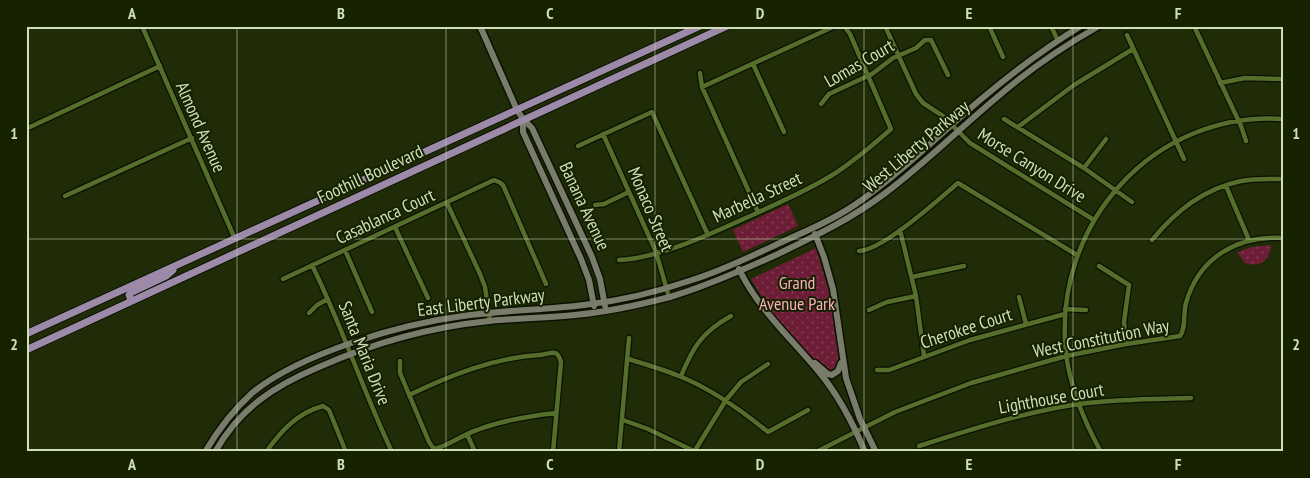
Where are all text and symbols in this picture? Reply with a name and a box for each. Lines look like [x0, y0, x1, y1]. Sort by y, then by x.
text: A [127, 3, 137, 23]
text: B [337, 3, 345, 23]
text: C [546, 3, 554, 23]
text: D [756, 3, 765, 23]
text: E [966, 3, 973, 23]
text: F [1175, 3, 1182, 23]
street label: Lomas Court [820, 34, 898, 92]
street label: Almond Avenue [171, 78, 231, 176]
street label: West Liberty Parkway [858, 95, 974, 197]
text: 1 [10, 123, 18, 143]
street label: Morse Canyon Drive [973, 123, 1091, 207]
text: 1 [1292, 123, 1300, 143]
street label: Foothill Boulevard [313, 139, 427, 209]
street label: Banana Avenue [555, 158, 615, 254]
street label: Monaco Street [623, 163, 679, 255]
street label: Marbella Street [709, 166, 805, 228]
street label: Casablanca Court [332, 183, 438, 249]
park label: Grand Avenue Park [759, 271, 835, 315]
street label: East Liberty Parkway [416, 283, 546, 321]
street label: Santa Maria Drive [334, 298, 396, 408]
street label: Cherokee Court [917, 302, 1015, 354]
street label: West Constitution Way [1031, 313, 1171, 362]
text: 2 [10, 334, 18, 354]
text: 2 [1292, 334, 1300, 354]
street label: Lighthouse Court [997, 377, 1105, 419]
text: A [127, 454, 137, 474]
text: B [337, 454, 345, 474]
text: C [546, 454, 554, 474]
text: D [756, 454, 765, 474]
text: E [966, 454, 973, 474]
text: F [1175, 454, 1182, 474]

